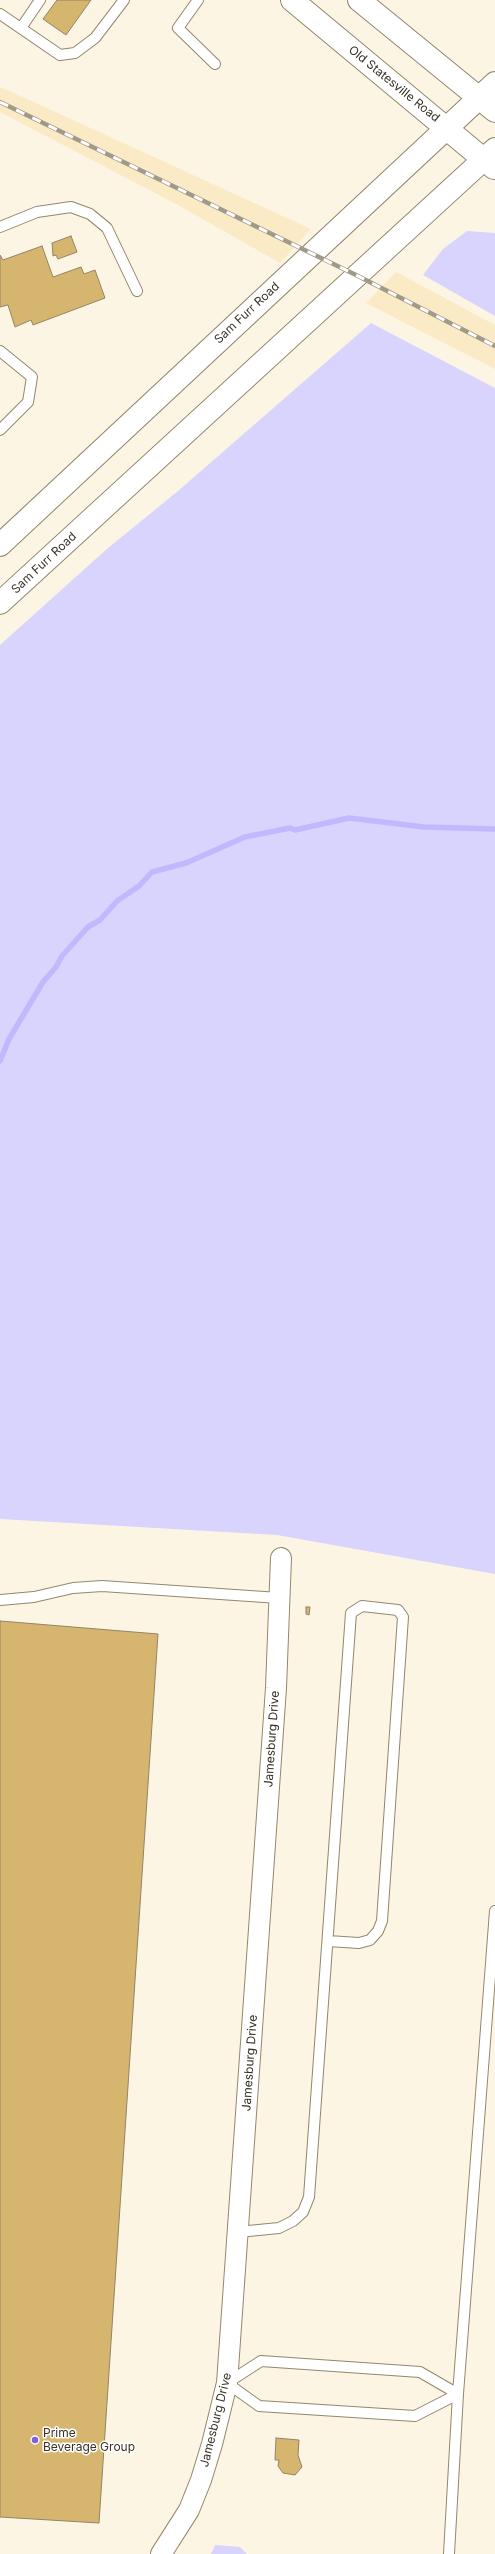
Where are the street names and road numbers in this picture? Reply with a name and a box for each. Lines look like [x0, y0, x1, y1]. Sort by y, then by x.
street label: Old Statesville Road [346, 43, 442, 125]
street label: Sam Furr Road [212, 279, 282, 347]
street label: Sam Furr Road [9, 529, 79, 597]
street label: Jamesburg Drive [261, 1690, 283, 1788]
street label: Jamesburg Drive [239, 2014, 261, 2112]
street label: Jamesburg Drive [197, 2371, 235, 2469]

